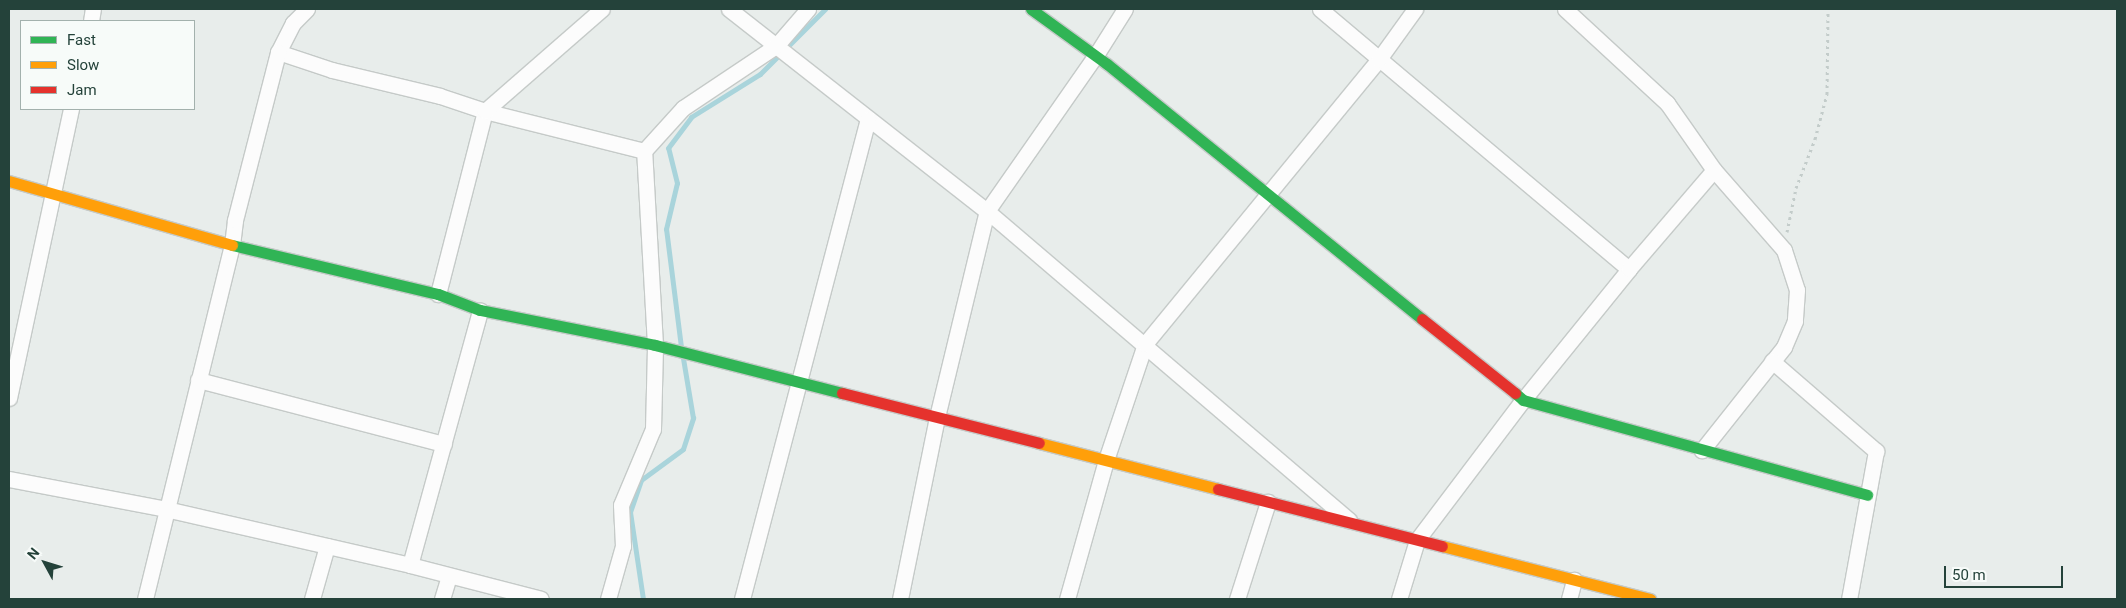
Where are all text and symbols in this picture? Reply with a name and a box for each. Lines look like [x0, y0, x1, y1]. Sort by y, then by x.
legend [20, 20, 195, 110]
text: Fast [67, 31, 96, 49]
text: Slow [67, 56, 99, 74]
text: Jam [67, 81, 97, 99]
north arrow [20, 538, 70, 588]
text: N [24, 545, 43, 562]
scale bar [1946, 556, 2065, 588]
text: 50 m [1952, 566, 1986, 584]

